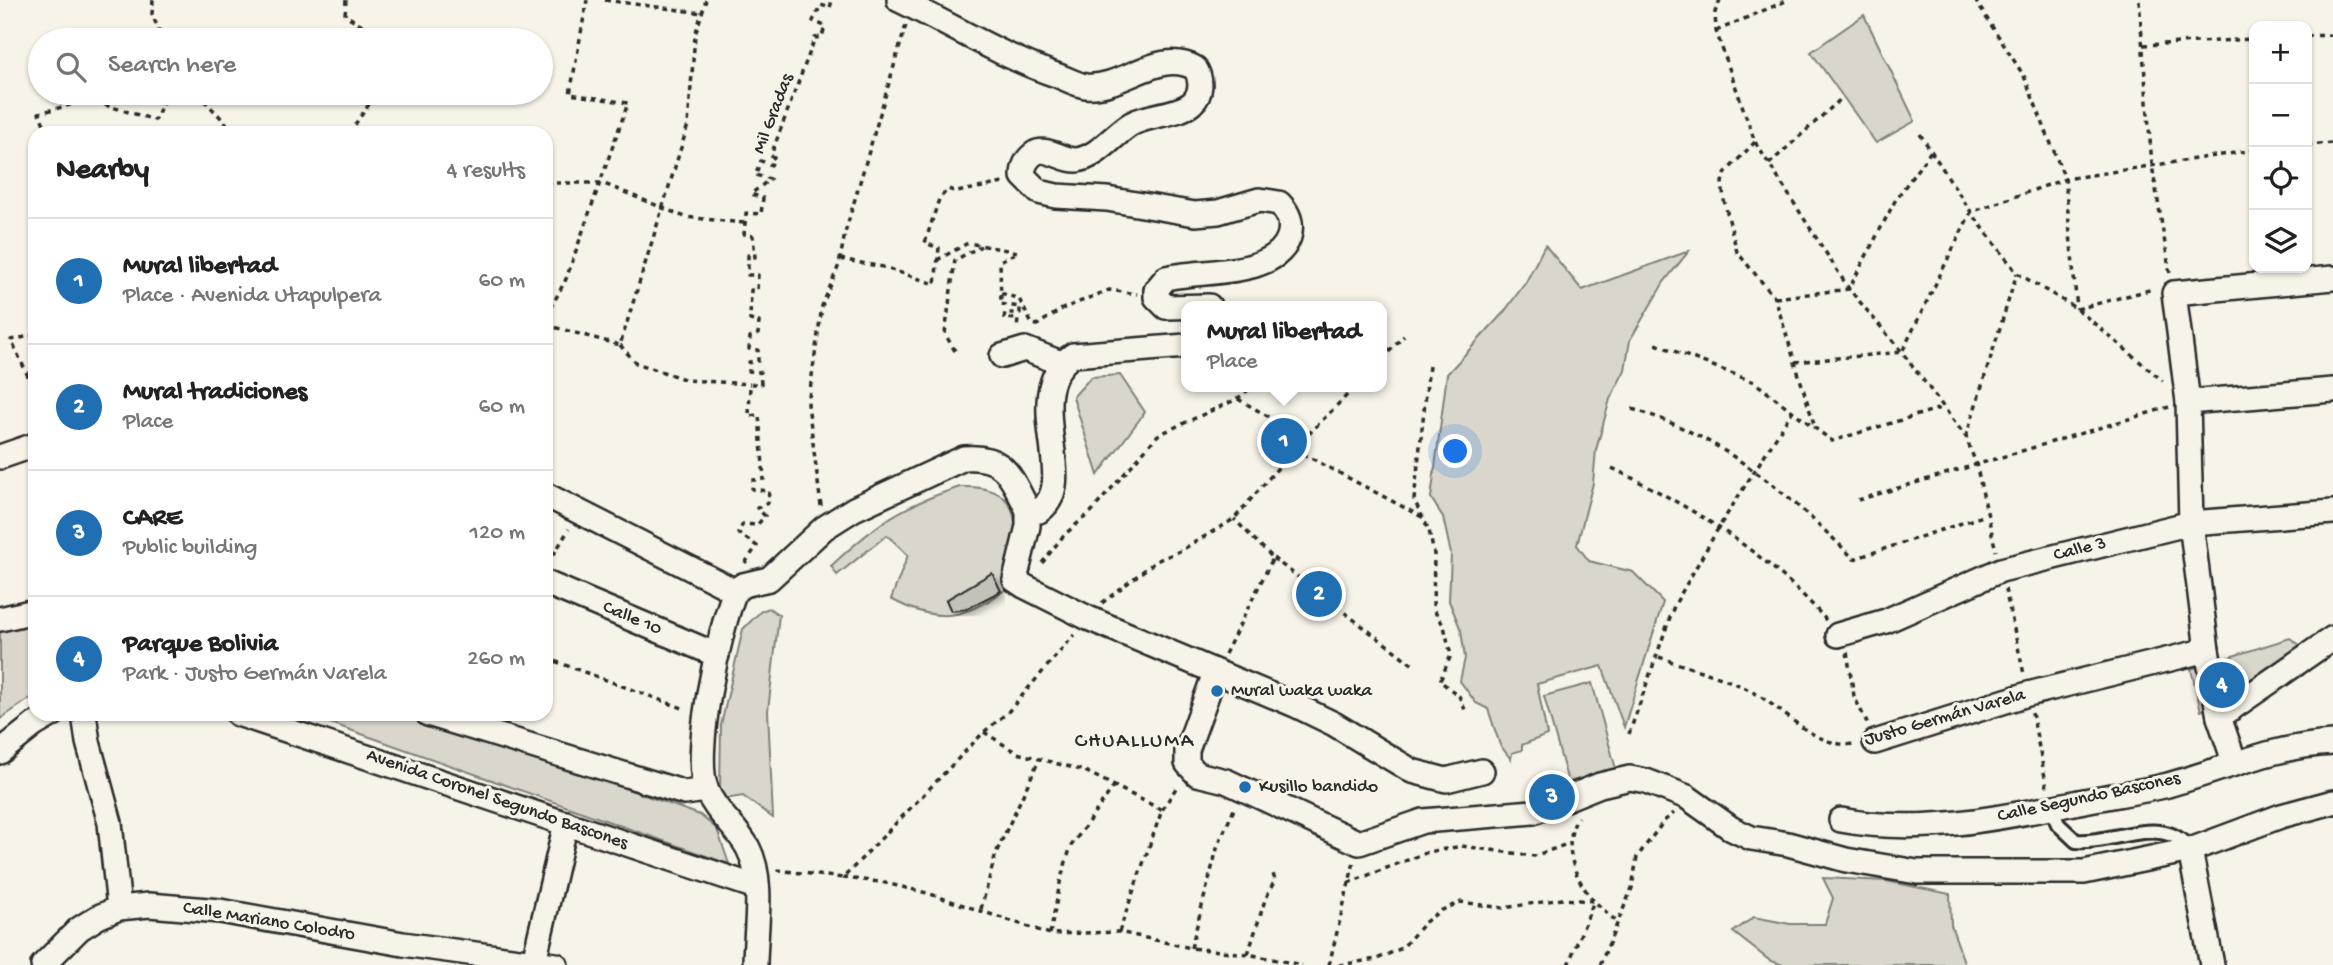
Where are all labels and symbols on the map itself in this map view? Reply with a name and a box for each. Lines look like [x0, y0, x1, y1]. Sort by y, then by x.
street label: Mil Gradas [748, 70, 800, 157]
pin: 1 [1261, 415, 1307, 467]
your location [1438, 434, 1472, 468]
street label: Calle 3 [2051, 532, 2109, 568]
pin: 2 [1296, 568, 1342, 620]
street label: Calle 10 [599, 596, 665, 642]
pin: 4 [2199, 659, 2245, 711]
place label: Mural waka waka [1231, 680, 1374, 703]
marker: Mural waka waka [1209, 683, 1225, 699]
street label: Justo Germán Varela [1862, 684, 2030, 752]
district label: CHUALLUMA [1075, 730, 1195, 755]
street label: Avenida Coronel Segundo Bascones [363, 744, 632, 856]
street label: Calle Segundo Bascones [1996, 767, 2183, 829]
pin: 3 [1529, 771, 1575, 823]
place label: Kusillo bandido [1259, 776, 1378, 799]
marker: Kusillo bandido [1237, 779, 1253, 795]
street label: Calle Mariano Colodro [181, 897, 357, 947]

